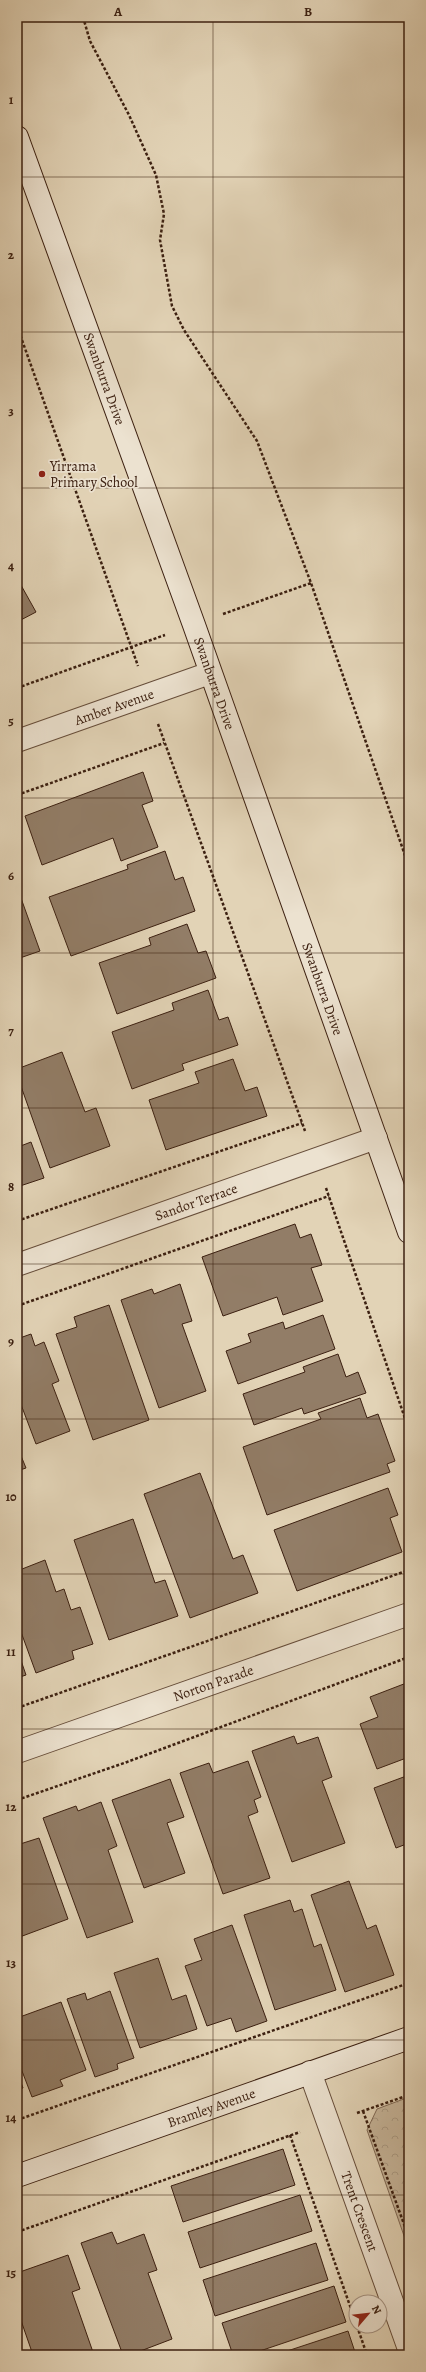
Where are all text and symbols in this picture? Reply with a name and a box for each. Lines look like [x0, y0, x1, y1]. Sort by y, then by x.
text: A [113, 3, 123, 20]
text: B [304, 3, 312, 20]
text: 1 [9, 91, 14, 108]
text: 2 [8, 246, 15, 263]
street label: Swanburra Drive [79, 330, 130, 427]
text: 3 [8, 402, 14, 419]
place label: Yirrama Primary School [49, 457, 138, 492]
marker: Yirrama Primary School [37, 469, 47, 479]
text: 4 [8, 557, 14, 574]
street label: Swanburra Drive [189, 634, 240, 732]
street label: Amber Avenue [71, 684, 156, 730]
text: 5 [8, 712, 14, 729]
text: 6 [8, 867, 14, 884]
street label: Swanburra Drive [298, 940, 348, 1038]
text: 7 [8, 1022, 14, 1039]
text: 8 [8, 1178, 14, 1195]
street label: Sandor Terrace [152, 1178, 240, 1225]
text: 9 [8, 1333, 14, 1350]
text: 10 [5, 1488, 17, 1505]
text: 11 [6, 1643, 16, 1660]
street label: Norton Parade [171, 1660, 256, 1706]
text: 12 [6, 1798, 17, 1815]
text: 13 [6, 1954, 17, 1971]
street label: Bramley Avenue [165, 2083, 258, 2132]
text: 14 [6, 2109, 16, 2126]
street label: Trent Crescent [337, 2169, 383, 2254]
text: 15 [6, 2264, 17, 2281]
north arrow [348, 2294, 388, 2334]
text: N [368, 2302, 385, 2317]

